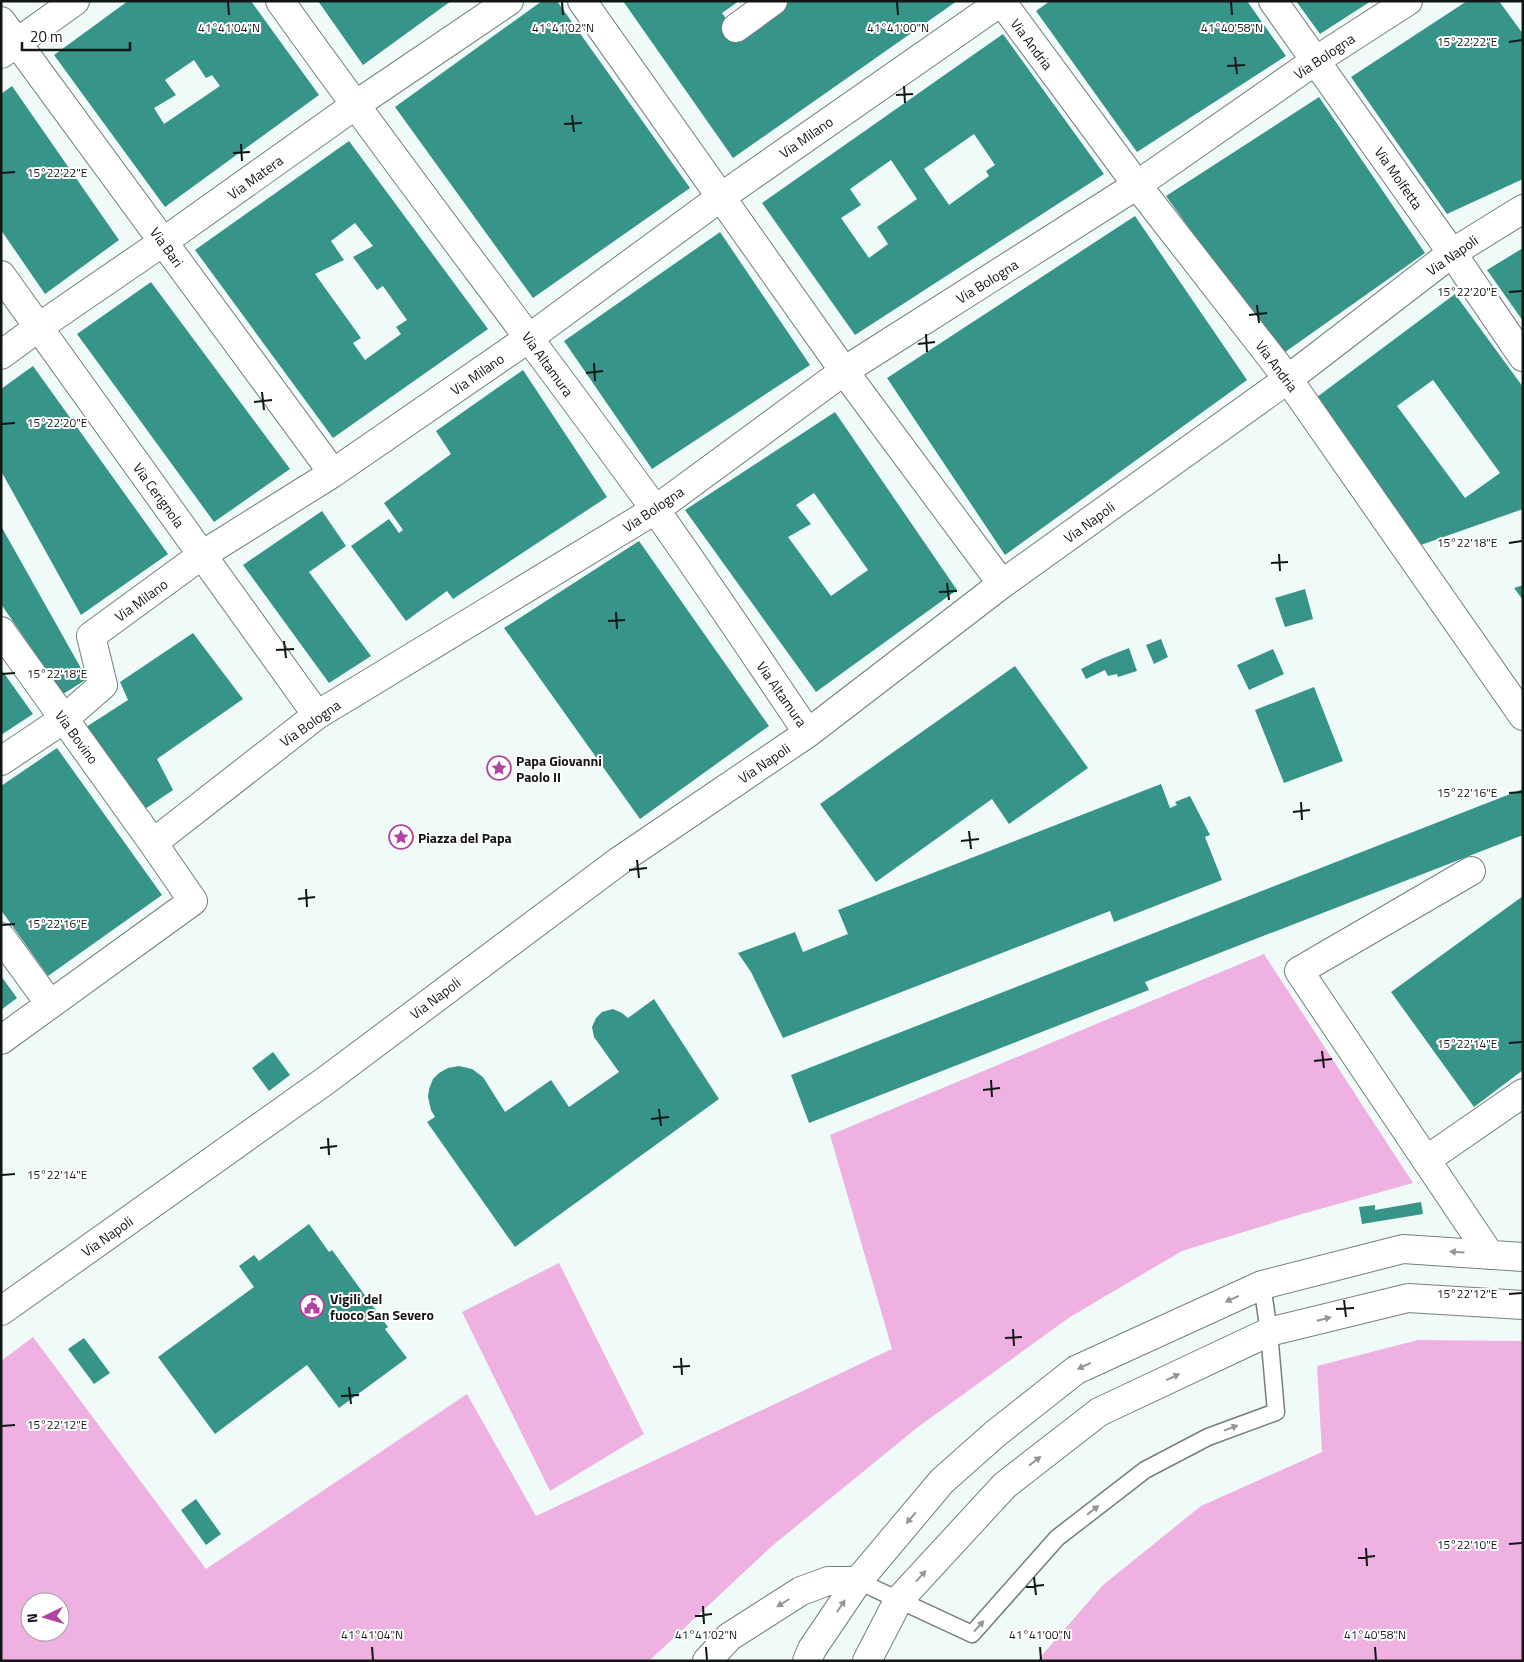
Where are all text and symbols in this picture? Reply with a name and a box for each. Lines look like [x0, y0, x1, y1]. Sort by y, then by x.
street label: Via Andria [1006, 14, 1058, 74]
text: 41°41'04"N [198, 18, 260, 37]
text: 41°41'02"N [532, 18, 594, 37]
text: 41°41'00"N [867, 18, 929, 37]
text: 41°40'58"N [1201, 18, 1263, 37]
scale bar [22, 20, 130, 52]
text: 20 m [30, 25, 63, 48]
street label: Via Bologna [1289, 28, 1359, 84]
text: 15°22'22"E [1437, 32, 1498, 51]
street label: Via Milano [775, 111, 837, 163]
street label: Via Molfetta [1370, 142, 1428, 214]
street label: Via Matera [223, 150, 287, 204]
text: 15°22'22"E [27, 163, 88, 182]
street label: Via Bari [145, 223, 189, 271]
street label: Via Napoli [1422, 230, 1482, 280]
street label: Via Bologna [952, 254, 1022, 308]
text: 15°22'20"E [1437, 282, 1498, 301]
street label: Via Altamura [517, 327, 579, 401]
street label: Via Andria [1251, 336, 1303, 396]
street label: Via Milano [446, 348, 508, 400]
text: 15°22'20"E [27, 413, 88, 432]
street label: Via Cerignola [128, 458, 190, 532]
street label: Via Bologna [618, 481, 688, 537]
street label: Via Napoli [1059, 496, 1119, 548]
text: 15°22'18"E [1437, 533, 1498, 552]
street label: Via Milano [110, 573, 172, 627]
street label: Via Altamura [752, 657, 812, 731]
text: 15°22'18"E [27, 664, 88, 683]
street label: Via Bologna [275, 694, 345, 752]
street label: Via Bovino [50, 706, 104, 768]
street label: Via Napoli [734, 738, 794, 788]
place label: Papa Giovanni Paolo II [516, 750, 602, 787]
place icon: Papa Giovanni Paolo II [486, 755, 512, 781]
text: 15°22'16"E [1437, 783, 1498, 802]
place icon: Piazza del Papa [388, 824, 414, 850]
place label: Piazza del Papa [418, 827, 512, 848]
text: 15°22'16"E [27, 914, 88, 933]
street label: Via Napoli [405, 972, 465, 1024]
text: 15°22'14"E [1437, 1034, 1498, 1053]
text: 15°22'14"E [27, 1165, 88, 1184]
street label: Via Napoli [77, 1211, 137, 1261]
one-way arrow [1448, 1248, 1464, 1256]
text: 15°22'12"E [1437, 1284, 1498, 1303]
place label: Vigili del fuoco San Severo [330, 1288, 434, 1325]
public building icon: Vigili del fuoco San Severo [299, 1293, 325, 1319]
one-way arrow [1225, 1295, 1239, 1303]
one-way arrow [1316, 1314, 1331, 1322]
one-way arrow [1077, 1363, 1091, 1371]
one-way arrow [1166, 1373, 1180, 1381]
text: 15°22'12"E [27, 1415, 88, 1434]
one-way arrow [1224, 1424, 1239, 1431]
one-way arrow [1028, 1456, 1041, 1467]
one-way arrow [1086, 1505, 1099, 1516]
one-way arrow [905, 1512, 916, 1525]
text: 15°22'10"E [1437, 1535, 1498, 1554]
one-way arrow [915, 1569, 926, 1582]
north arrow [20, 1592, 70, 1642]
one-way arrow [776, 1598, 789, 1607]
one-way arrow [836, 1599, 846, 1613]
text: N [21, 1612, 42, 1624]
one-way arrow [973, 1621, 985, 1633]
text: 41°41'04"N [341, 1625, 403, 1644]
text: 41°41'02"N [675, 1625, 737, 1644]
text: 41°41'00"N [1009, 1625, 1071, 1644]
text: 41°40'58"N [1344, 1625, 1406, 1644]

